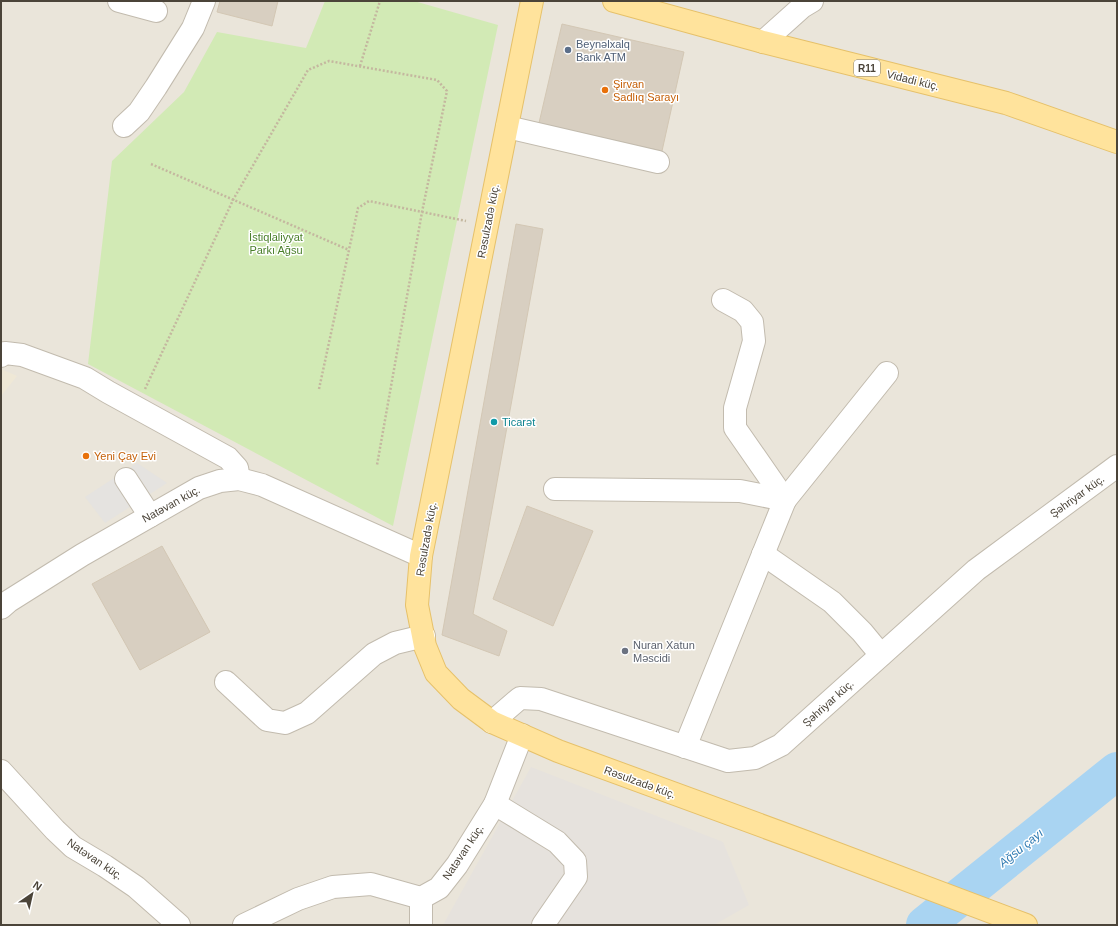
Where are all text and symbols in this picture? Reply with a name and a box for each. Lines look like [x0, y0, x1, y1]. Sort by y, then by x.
place label: Beynəlxalq Bank ATM [576, 38, 630, 63]
marker: Beynəlxalq Bank ATM [563, 45, 573, 55]
road number: R11 [854, 60, 880, 76]
street label: Vidadi küç. [886, 68, 940, 92]
place label: Şirvan Sadlıq Sarayı [613, 78, 679, 103]
marker: Şirvan Sadlıq Sarayı [600, 85, 610, 95]
street label: Rəsulzadə küç. [475, 183, 501, 259]
park label: İstiqlaliyyat Parkı Ağsu [249, 231, 303, 256]
place label: Ticarət [502, 416, 535, 428]
marker: Ticarət [489, 417, 499, 427]
place label: Yeni Çay Evi [94, 450, 156, 462]
marker: Yeni Çay Evi [81, 451, 91, 461]
street label: Şəhriyar küç. [1048, 472, 1106, 520]
street label: Natəvan küç. [140, 483, 202, 525]
street label: Rəsulzadə küç. [414, 501, 438, 577]
place label: Nuran Xatun Məscidi [633, 639, 695, 664]
marker: Nuran Xatun Məscidi [620, 646, 630, 656]
street label: Şəhriyar küç. [800, 677, 856, 729]
street label: Rəsulzadə küç. [603, 763, 677, 801]
street label: Natəvan küç. [440, 822, 486, 882]
water label: Ağsu çayı [995, 826, 1046, 871]
street label: Natəvan küç. [65, 836, 125, 882]
north arrow [12, 874, 52, 914]
text: N [31, 879, 44, 893]

